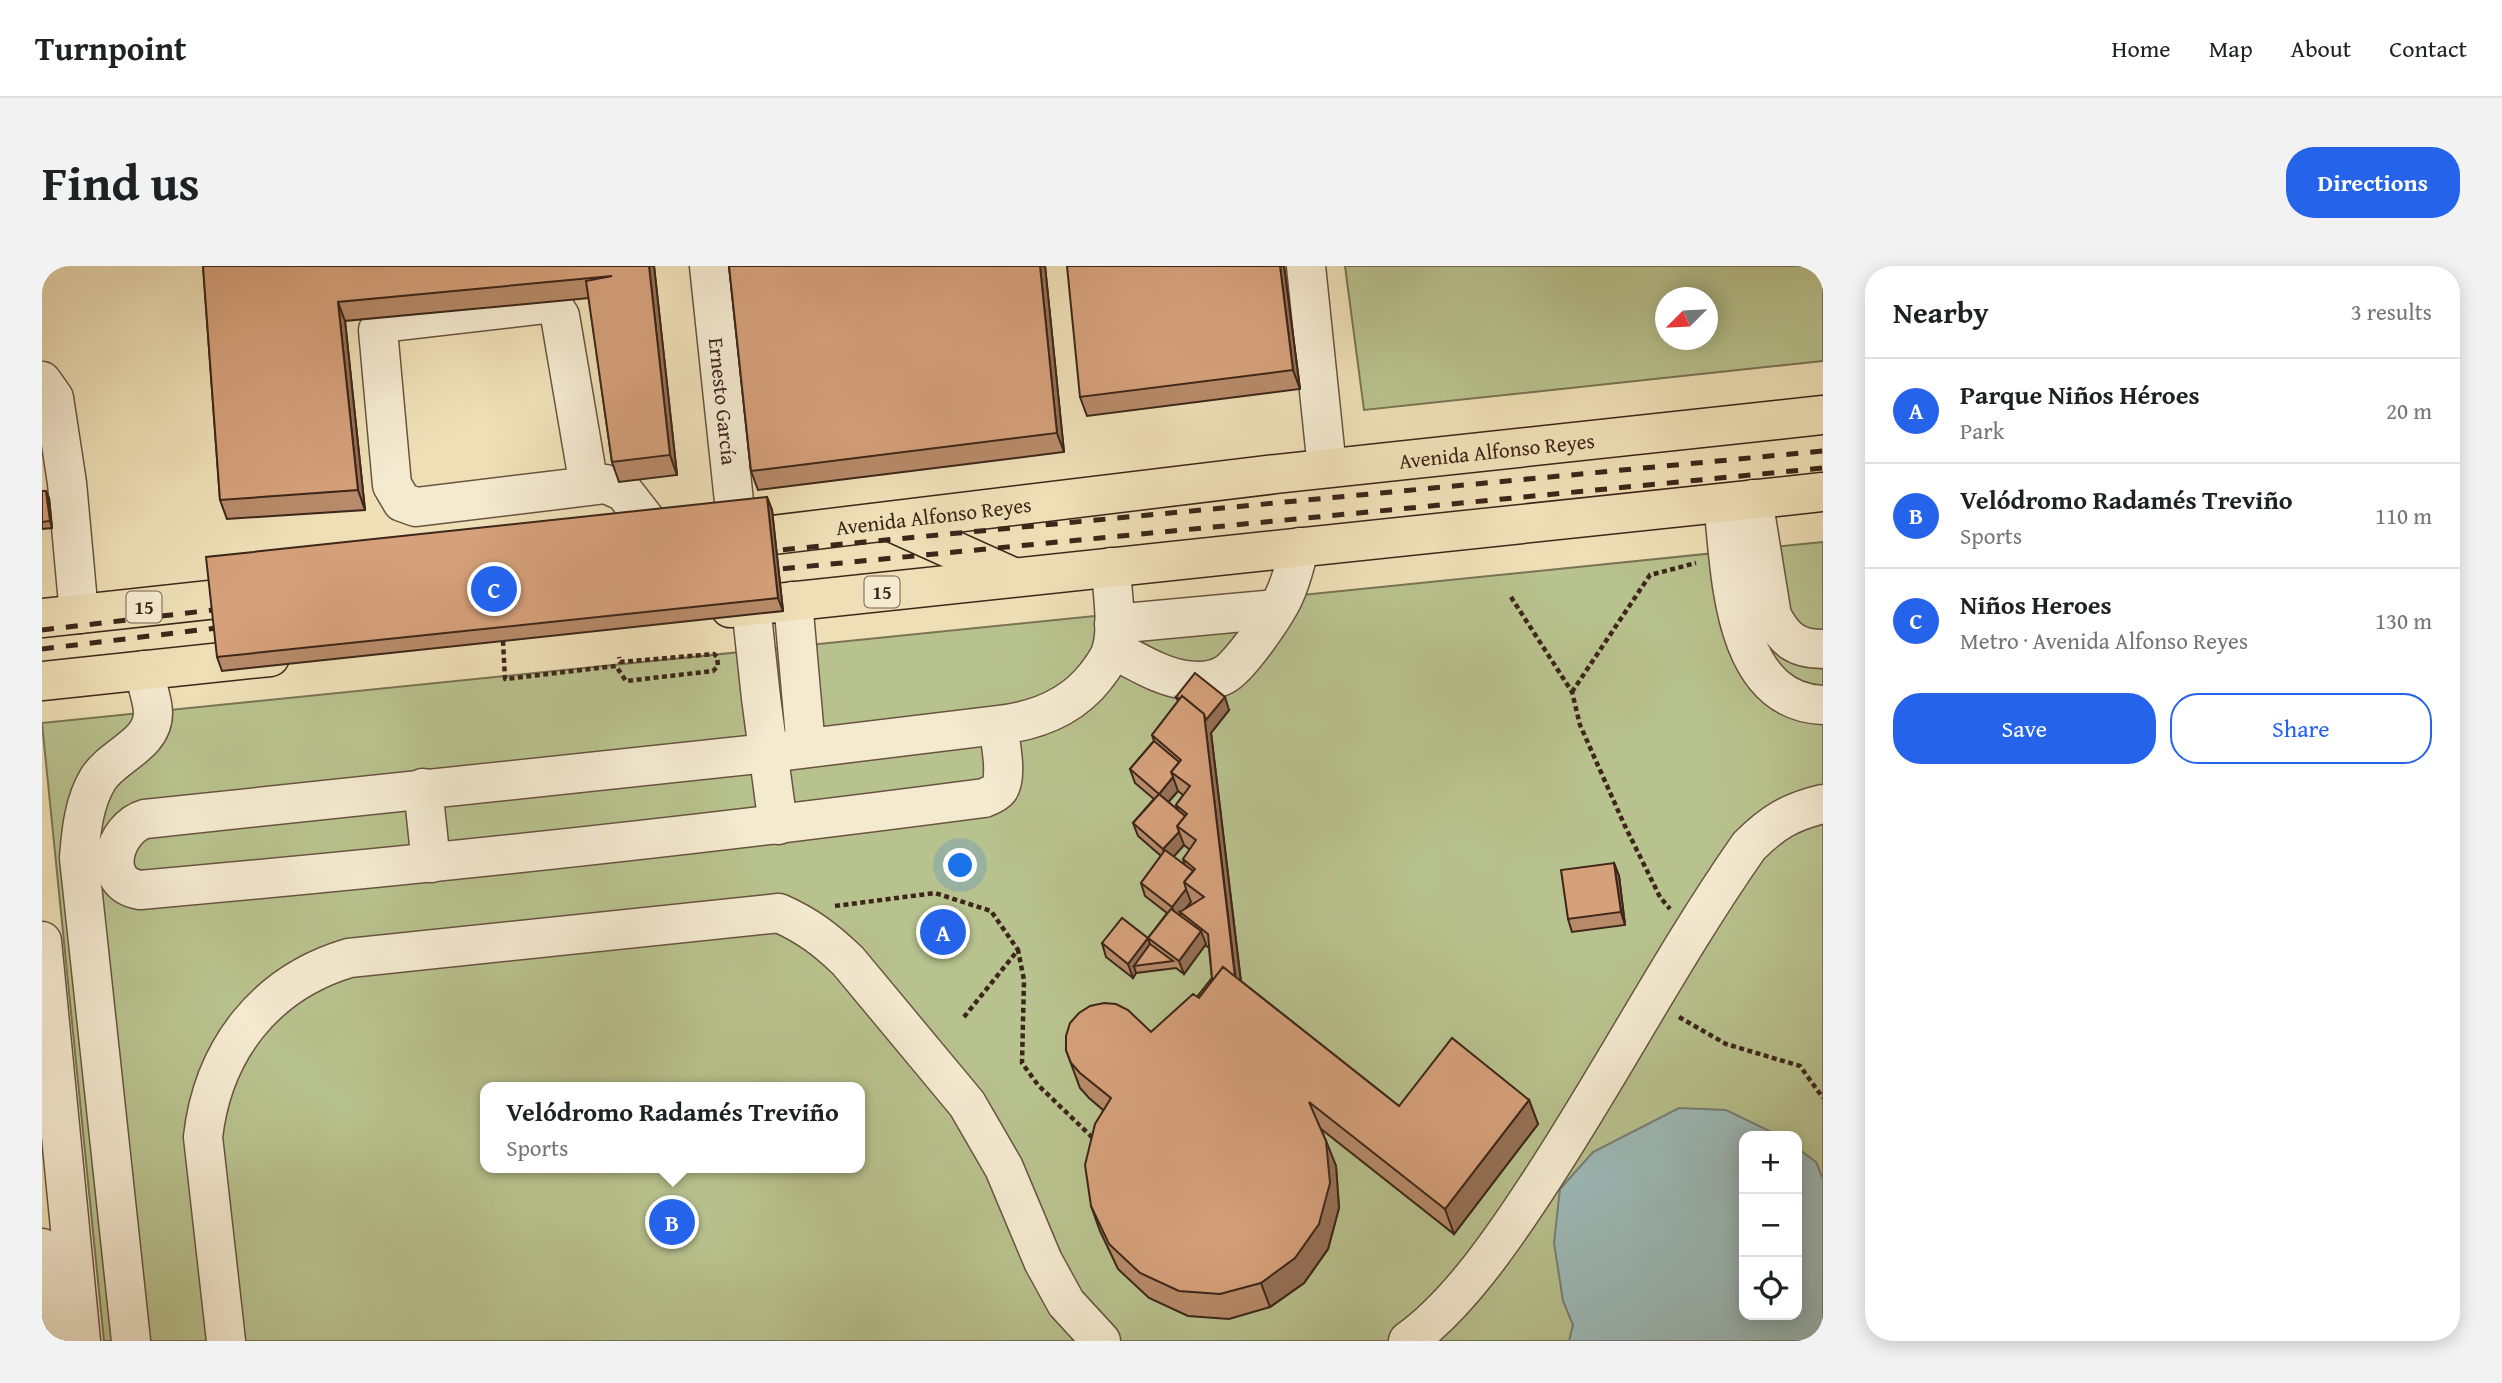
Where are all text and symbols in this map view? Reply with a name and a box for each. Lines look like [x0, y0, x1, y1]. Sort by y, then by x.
text: Turnpoint [35, 24, 187, 72]
text: Home [2112, 31, 2171, 66]
text: Map [2209, 31, 2253, 66]
text: About [2291, 31, 2351, 66]
text: Contact [2389, 31, 2467, 66]
text: Find us [42, 146, 200, 218]
button: Directions [2286, 147, 2460, 218]
north arrow [1655, 287, 1718, 350]
text: Nearby [1893, 290, 1989, 334]
text: 3 results [2351, 295, 2432, 328]
street label: Ernesto García [701, 336, 746, 467]
text: Parque Niños Héroes [1960, 375, 2200, 414]
text: A [1909, 394, 1923, 427]
text: 20 m [2386, 394, 2432, 427]
text: Park [1960, 414, 2004, 447]
street label: Avenida Alfonso Reyes [1397, 424, 1596, 476]
text: Velódromo Radamés Treviño [1960, 480, 2293, 519]
street label: Avenida Alfonso Reyes [834, 488, 1033, 543]
text: B [1909, 499, 1923, 532]
text: 110 m [2375, 499, 2432, 532]
text: Sports [1960, 519, 2022, 552]
pin: C [471, 563, 517, 615]
road number: 15 [864, 576, 900, 608]
text: Niños Heroes [1960, 585, 2112, 624]
road number: 15 [126, 592, 161, 622]
text: C [1909, 604, 1923, 637]
text: 130 m [2375, 604, 2432, 637]
text: Metro · Avenida Alfonso Reyes [1960, 624, 2248, 657]
button: Save [1893, 693, 2156, 764]
button: Share [2170, 693, 2432, 764]
your location [943, 848, 977, 882]
pin: A [920, 906, 966, 958]
popup [480, 1082, 865, 1173]
text: Velódromo Radamés Treviño [506, 1092, 839, 1131]
text: Sports [506, 1131, 568, 1164]
map controls [1739, 1131, 1802, 1320]
button: + [1739, 1131, 1802, 1194]
button: − [1739, 1194, 1802, 1257]
pin: B [649, 1196, 695, 1248]
button: locate [1739, 1257, 1802, 1320]

